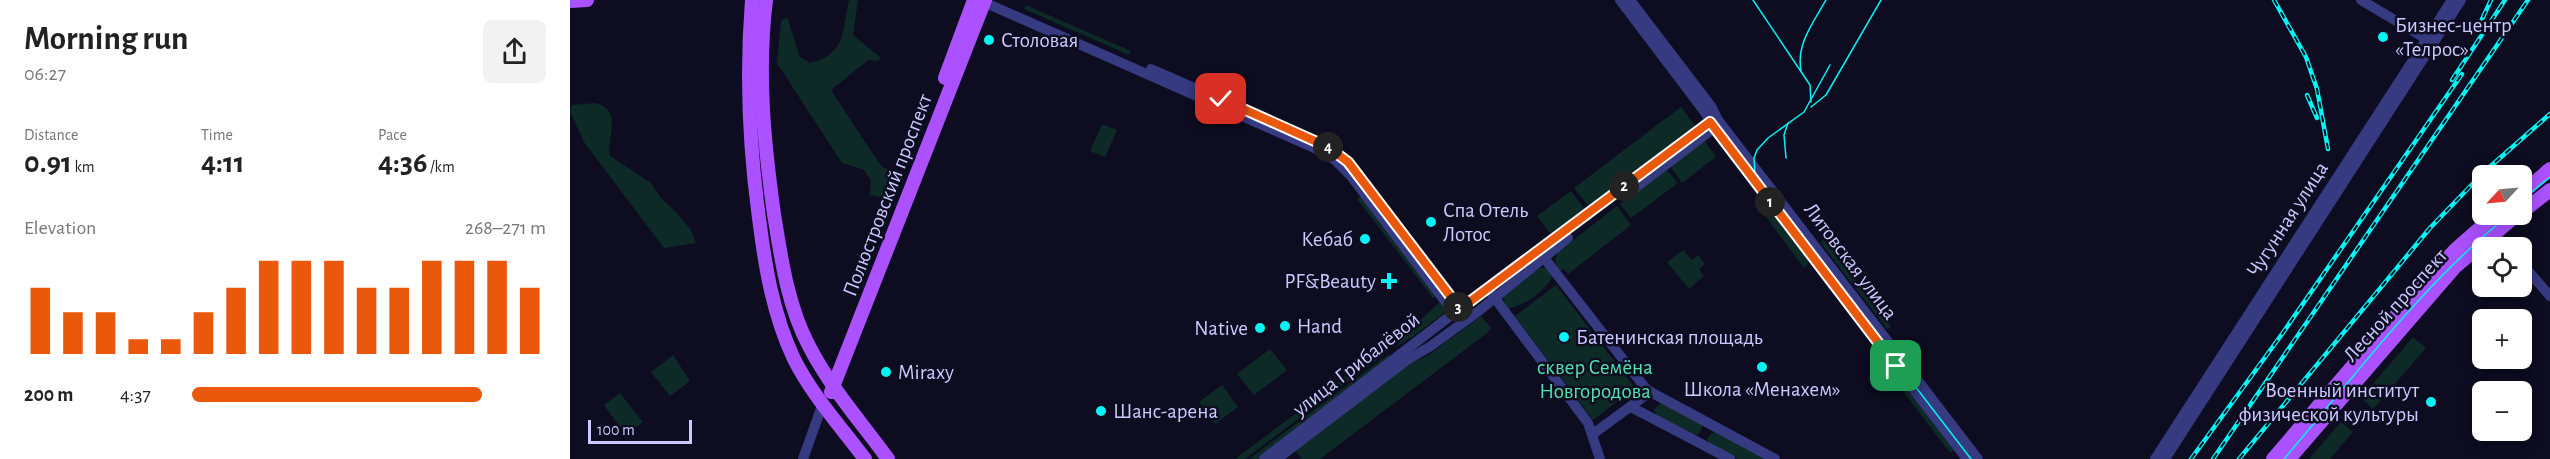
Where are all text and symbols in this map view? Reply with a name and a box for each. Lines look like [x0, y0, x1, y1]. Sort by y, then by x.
place label: Бизнес-центр «Телрос» [2395, 15, 2512, 60]
button: share [483, 20, 546, 83]
text: Morning run [24, 23, 188, 56]
place label: Столовая [1001, 30, 1078, 51]
marker: Бизнес-центр «Телрос» [2376, 30, 2390, 44]
marker: Столовая [982, 33, 996, 47]
text: 06:27 [24, 64, 66, 84]
pin [1195, 73, 1246, 124]
icon: check [1204, 82, 1237, 115]
street label: Полюстровский проспект [839, 91, 936, 299]
text: Distance [24, 127, 78, 143]
text: Time [201, 127, 233, 143]
text: Pace [378, 127, 407, 143]
pin: 4 [1313, 132, 1343, 162]
text: 4 [1324, 139, 1332, 155]
text: 0.91 [24, 148, 72, 178]
text: 4:11 [201, 148, 245, 178]
text: 4:36 [378, 148, 427, 178]
street label: Чугунная улица [2243, 158, 2332, 280]
text: km [72, 159, 95, 175]
text: /km [427, 159, 455, 175]
north arrow [2472, 165, 2532, 225]
map controls [2472, 165, 2532, 441]
pin: 2 [1609, 171, 1639, 201]
text: 2 [1620, 178, 1628, 194]
pin: 1 [1755, 187, 1785, 217]
text: 1 [1767, 194, 1773, 210]
street label: Литовская улица [1800, 199, 1901, 324]
place label: Спа Отель Лотос [1443, 200, 1528, 245]
marker: Спа Отель Лотос [1424, 215, 1438, 229]
text: Elevation [24, 218, 96, 238]
text: 268–271 m [465, 218, 546, 238]
place label: Кебаб [1301, 229, 1353, 250]
marker: Кебаб [1358, 232, 1372, 246]
button: locate [2472, 237, 2532, 297]
street label: Лесной проспект [2340, 245, 2452, 366]
place label: PF&Beauty [1285, 271, 1376, 292]
marker: PF&Beauty [1380, 272, 1398, 290]
pin: 3 [1443, 292, 1473, 322]
text: 3 [1455, 299, 1461, 315]
street label: улица Грибалёвой [1288, 309, 1424, 421]
button: + [2472, 309, 2532, 369]
place label: Hand [1297, 316, 1342, 337]
place label: Native [1194, 318, 1248, 339]
marker: Hand [1278, 319, 1292, 333]
marker: Native [1253, 321, 1267, 335]
place label: Батенинская площадь [1576, 327, 1763, 348]
marker: Батенинская площадь [1557, 330, 1571, 344]
pin [1870, 340, 1921, 391]
icon: arrive [1879, 349, 1912, 382]
park label: сквер Семёна Новгородова [1537, 357, 1653, 402]
marker: Школа «Менахем» [1755, 360, 1769, 374]
place label: Miraxy [898, 362, 954, 383]
marker: Miraxy [879, 365, 893, 379]
place label: Школа «Менахем» [1684, 379, 1840, 400]
place label: Военный институт физической культуры [2239, 380, 2419, 425]
button: − [2472, 381, 2532, 441]
text: 200 m [24, 385, 73, 405]
text: 4:37 [120, 385, 151, 405]
marker: Военный институт физической культуры [2424, 395, 2438, 409]
place label: Шанс-арена [1113, 401, 1218, 422]
marker: Шанс-арена [1094, 404, 1108, 418]
scale bar [588, 417, 692, 444]
text: 100 m [597, 422, 635, 438]

